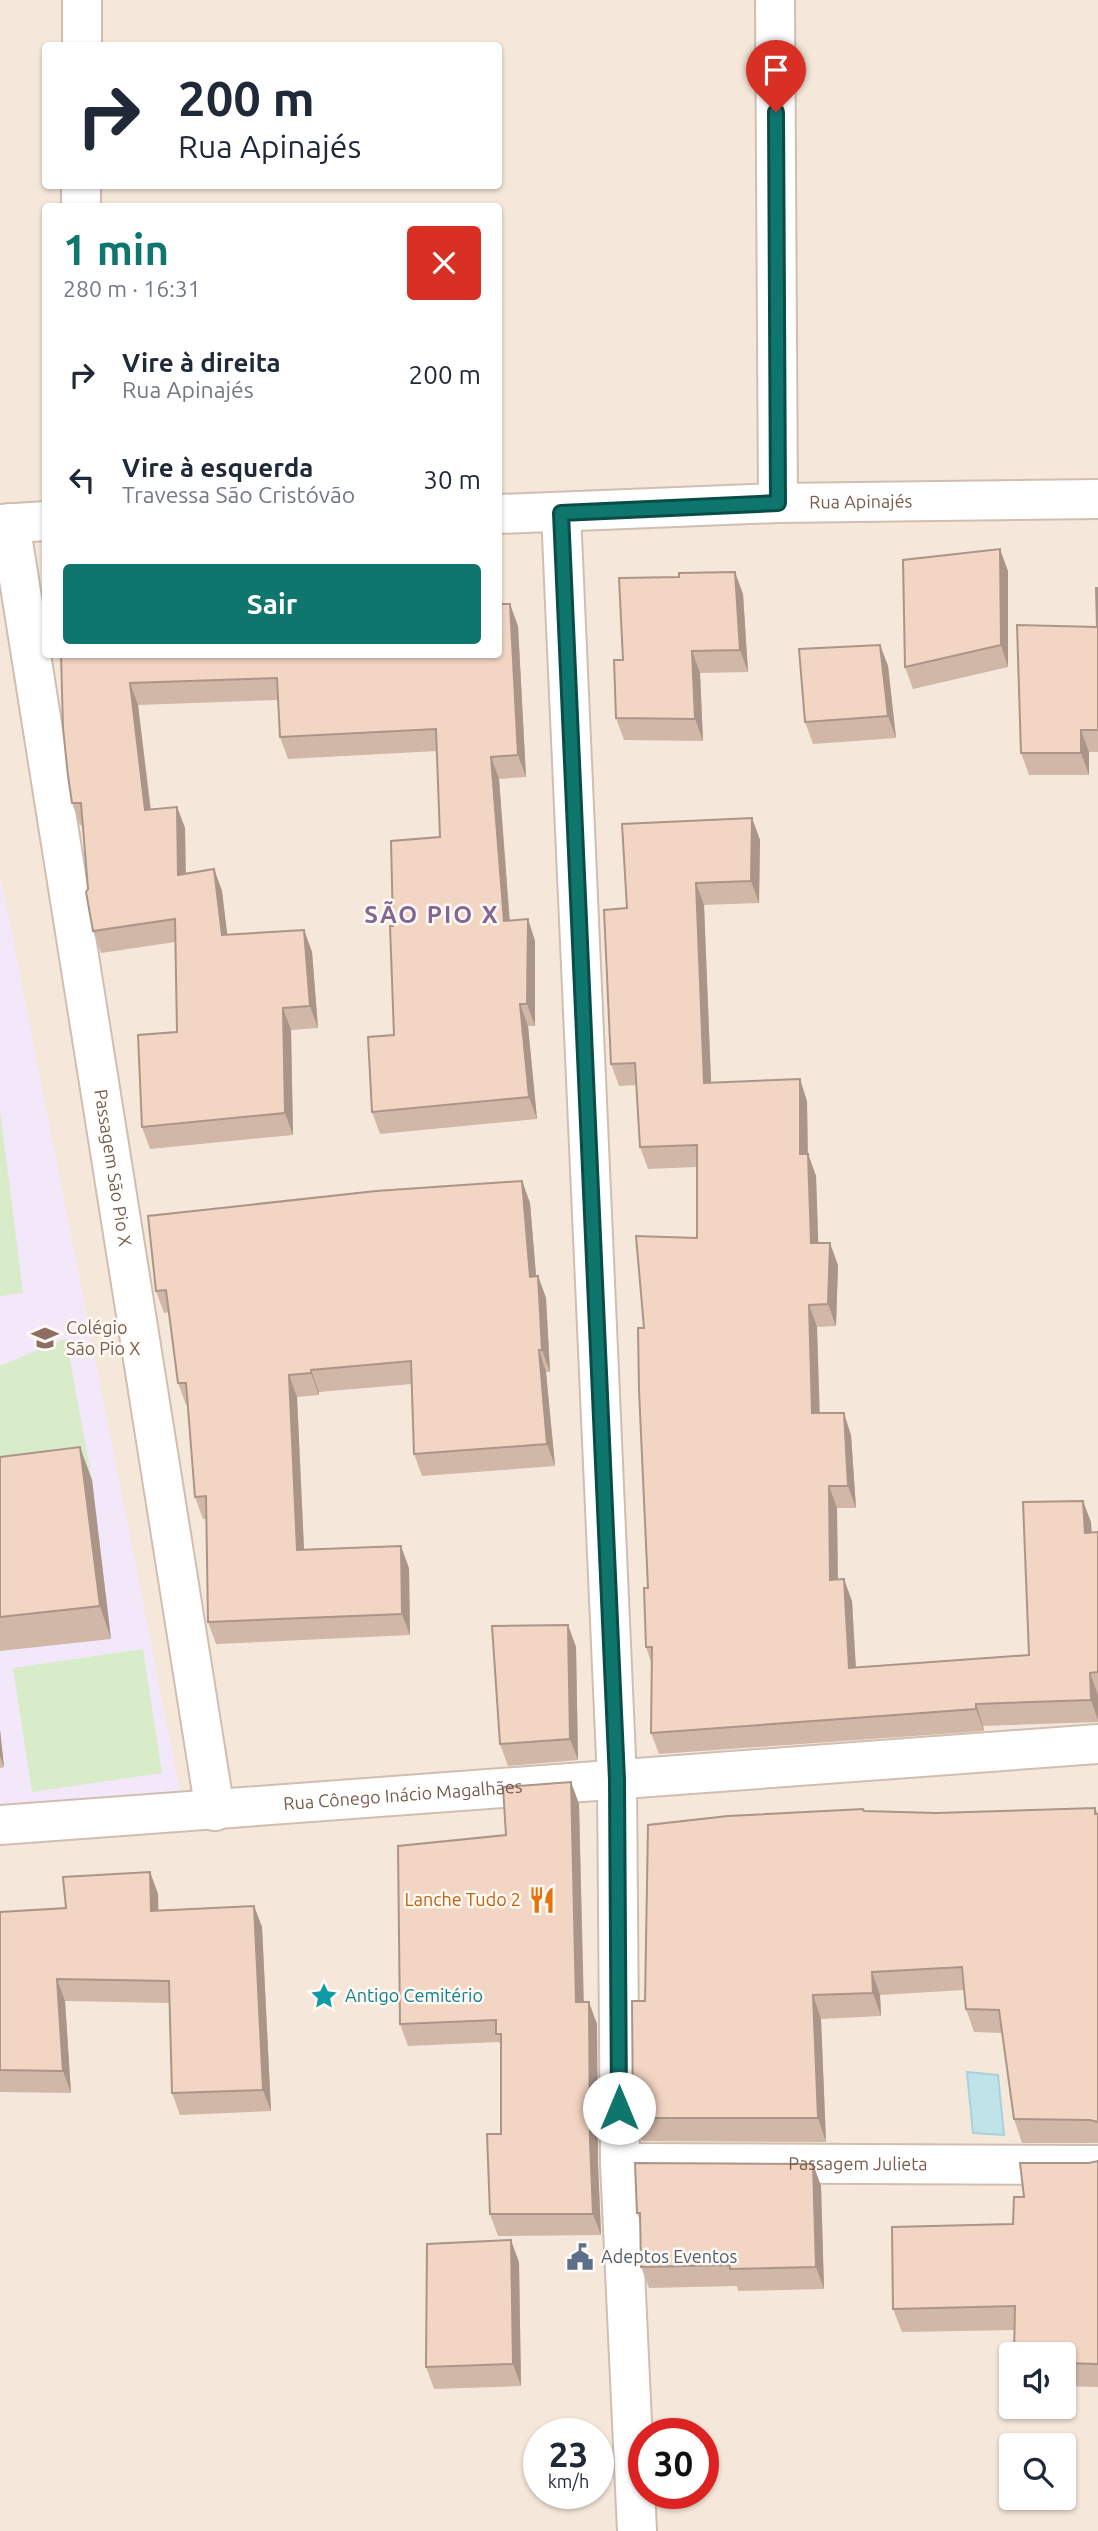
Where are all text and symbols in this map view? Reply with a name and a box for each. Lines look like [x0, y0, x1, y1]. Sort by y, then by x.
pin [746, 40, 806, 112]
icon: arrive [757, 51, 795, 89]
icon: right [63, 70, 154, 161]
text: 200 m [178, 70, 315, 125]
text: Rua Apinajés [178, 128, 361, 164]
text: 1 min [63, 226, 169, 273]
button: close [407, 226, 481, 300]
text: 280 m · 16:31 [63, 276, 201, 301]
text: Vire à direita [122, 348, 281, 377]
icon: right [63, 356, 101, 394]
text: 200 m [409, 360, 481, 389]
text: Rua Apinajés [122, 377, 254, 402]
text: Vire à esquerda [122, 453, 313, 482]
icon: left [63, 461, 101, 499]
text: 30 m [423, 465, 481, 494]
text: Travessa São Cristóvão [122, 482, 355, 507]
street label: Rua Apinajés [809, 490, 913, 512]
button: Sair [63, 564, 481, 644]
district label: SÃO PIO X [364, 900, 500, 928]
street label: Passagem São Pio X [91, 1088, 136, 1248]
place label: Colégio São Pio X [66, 1317, 140, 1358]
school or university icon: Colégio São Pio X [30, 1323, 60, 1353]
street label: Rua Cônego Inácio Magalhães [283, 1775, 523, 1813]
restaurant icon: Lanche Tudo 2 [527, 1885, 557, 1915]
place label: Lanche Tudo 2 [404, 1889, 521, 1909]
place icon: Antigo Cemitério [309, 1981, 339, 2011]
place label: Antigo Cemitério [345, 1985, 483, 2005]
position arrow [582, 2071, 656, 2145]
street label: Passagem Julieta [788, 2153, 928, 2173]
public building icon: Adeptos Eventos [565, 2242, 595, 2272]
place label: Adeptos Eventos [601, 2246, 738, 2266]
map controls [999, 2342, 1076, 2510]
button: sound [999, 2342, 1076, 2419]
speed limit sign: 30 [628, 2418, 719, 2509]
button: search [999, 2433, 1076, 2510]
text: 23 [549, 2434, 588, 2474]
text: km/h [548, 2471, 589, 2491]

